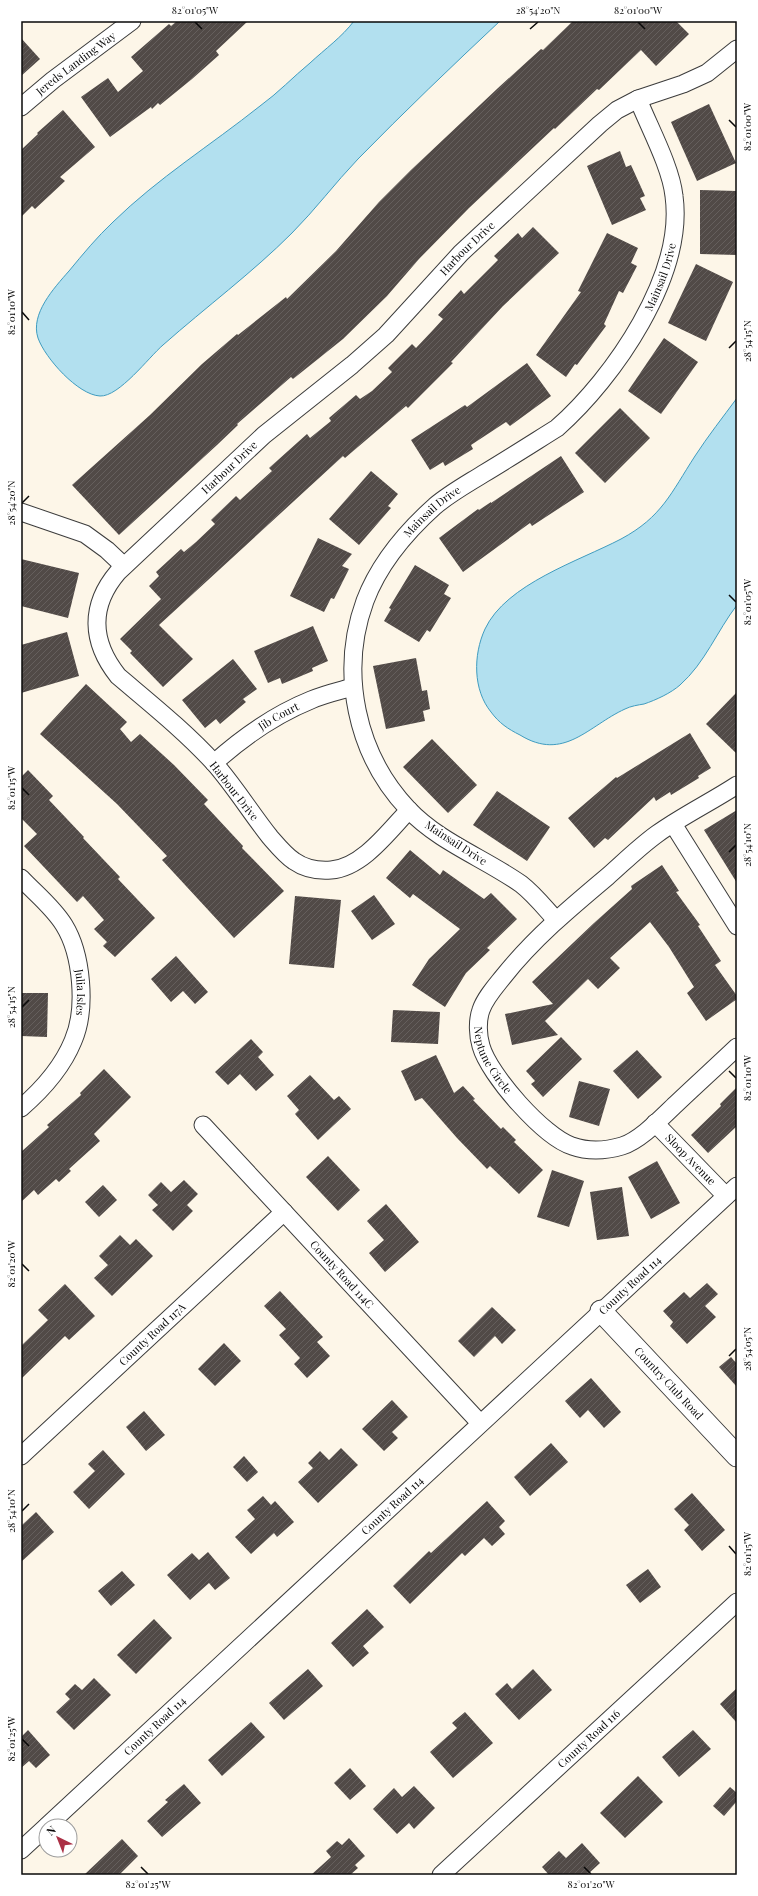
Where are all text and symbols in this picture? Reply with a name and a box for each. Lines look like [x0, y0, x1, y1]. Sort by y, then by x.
text: 82°01'05"W [172, 3, 219, 17]
text: 28°54'20"N [516, 3, 560, 17]
text: 82°01'00"W [614, 3, 663, 17]
street label: Jereds Landing Way [32, 28, 119, 99]
text: 82°01'00"W [740, 102, 754, 151]
street label: Harbour Drive [436, 217, 498, 278]
street label: Mainsail Drive [641, 241, 679, 313]
text: 82°01'10"W [4, 288, 18, 335]
text: 28°54'15"N [740, 320, 754, 362]
street label: Harbour Drive [198, 437, 261, 497]
text: 28°54'20"N [4, 481, 18, 525]
street label: Mainsail Drive [400, 482, 463, 540]
text: 82°01'05"W [740, 578, 754, 625]
street label: Jib Court [254, 698, 301, 734]
street label: Harbour Drive [207, 758, 263, 824]
text: 82°01'15"W [4, 765, 18, 810]
street label: Mainsail Drive [422, 817, 491, 868]
text: 28°54'10"N [740, 823, 754, 867]
street label: Julia Isles [72, 967, 89, 1017]
text: 28°54'15"N [4, 986, 18, 1028]
street label: Neptune Circle [471, 1026, 516, 1097]
text: 82°01'10"W [740, 1054, 754, 1101]
street label: Sloop Avenue [662, 1130, 720, 1188]
street label: County Road 114C [307, 1237, 378, 1311]
text: 82°01'20"W [4, 1240, 18, 1287]
street label: County Road 114 [595, 1252, 664, 1318]
street label: County Road 117A [115, 1299, 189, 1369]
text: 28°54'05"N [740, 1327, 754, 1371]
street label: Country Club Road [631, 1343, 707, 1423]
street label: County Road 114 [358, 1472, 427, 1538]
text: 28°54'10"N [4, 1489, 18, 1533]
text: 82°01'15"W [740, 1531, 754, 1576]
street label: County Road 114 [120, 1693, 189, 1758]
street label: County Road 116 [554, 1705, 623, 1771]
text: 82°01'25"W [4, 1715, 18, 1762]
north arrow [38, 1818, 78, 1858]
text: N [43, 1822, 59, 1839]
text: 82°01'25"W [125, 1877, 172, 1891]
text: 82°01'20"W [568, 1877, 615, 1891]

